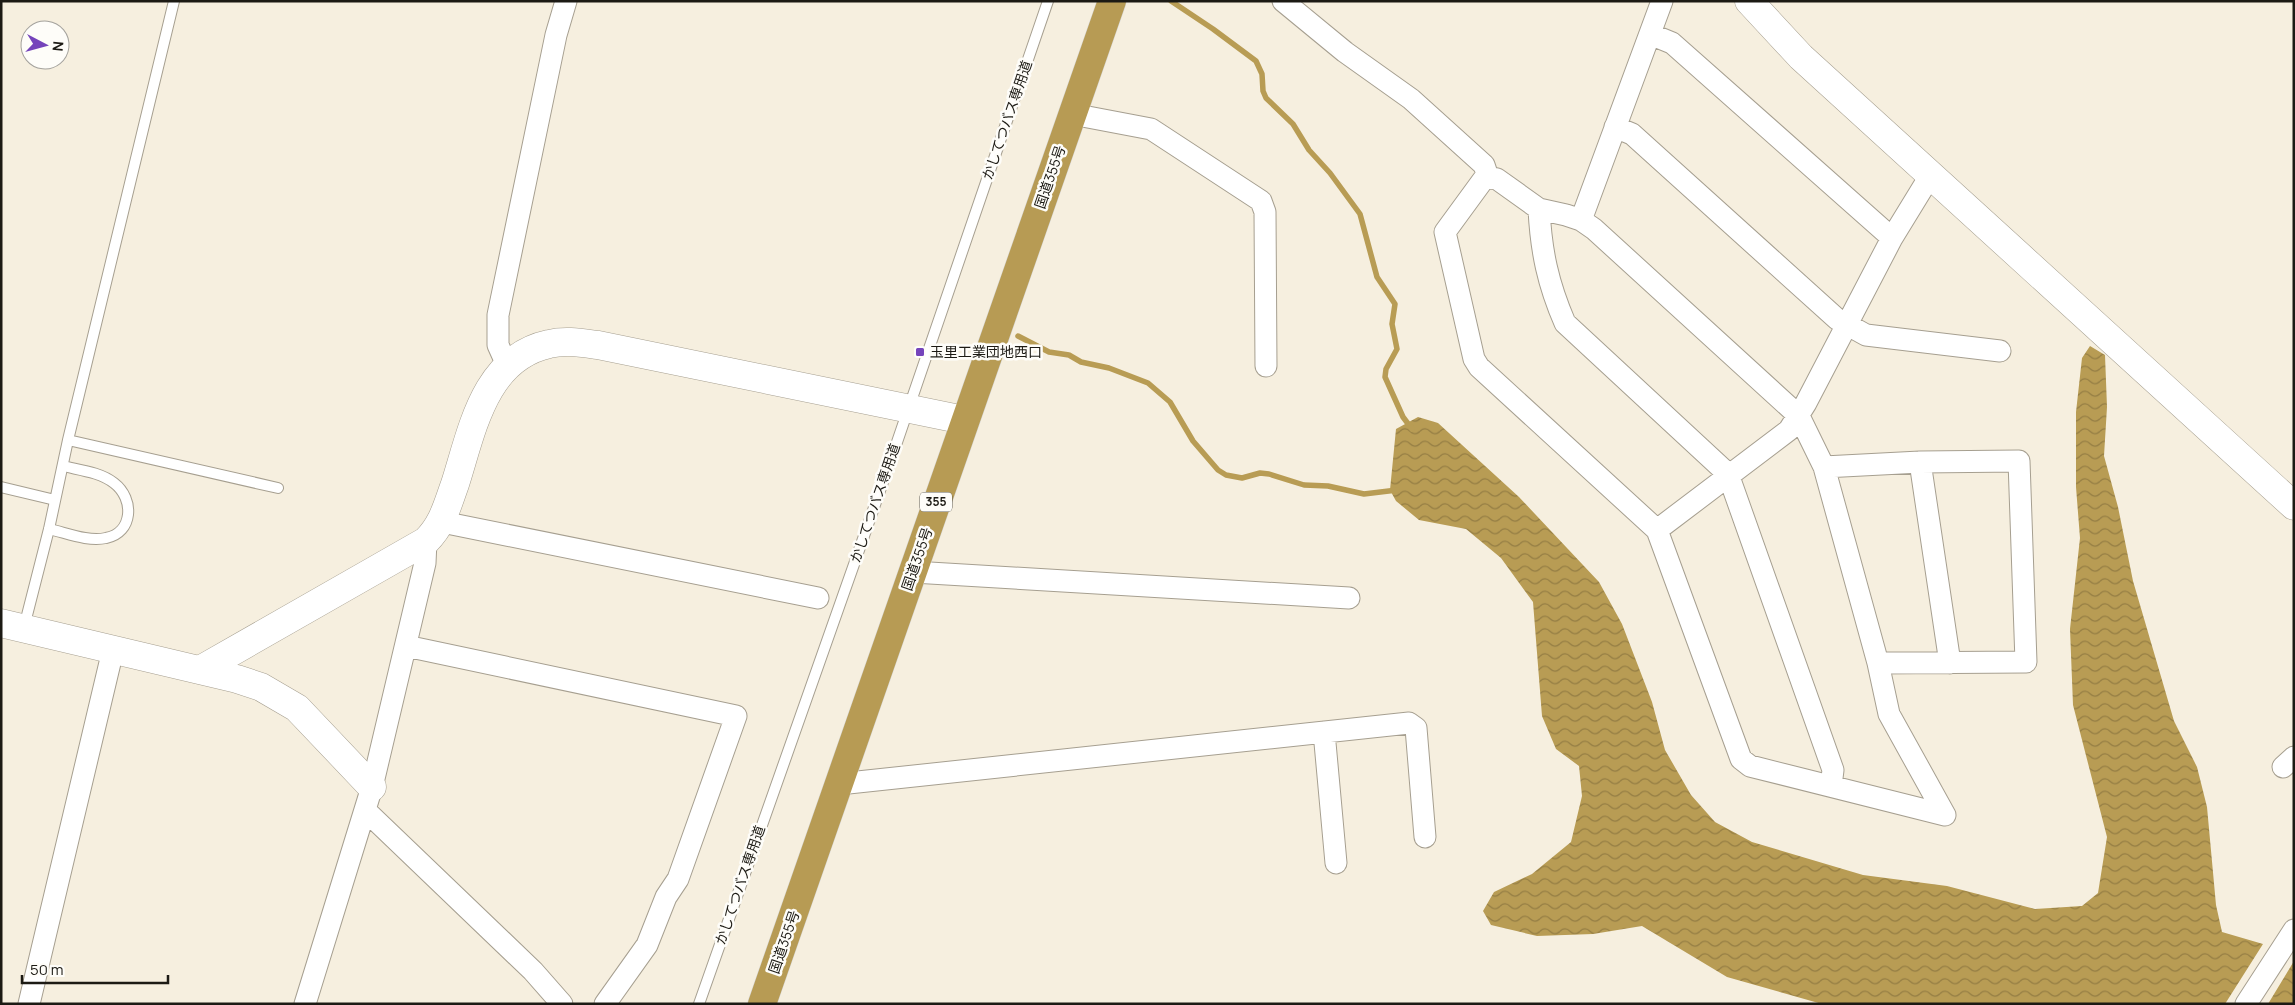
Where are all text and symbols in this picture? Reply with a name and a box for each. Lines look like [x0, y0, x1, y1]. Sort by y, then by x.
north arrow [20, 20, 70, 70]
text: N [48, 40, 68, 52]
street label: かしてつバス専用道 [977, 58, 1036, 182]
street label: 国道355号 [1030, 143, 1069, 211]
place label: 玉里工業団地西口 [930, 342, 1042, 361]
marker: 玉里工業団地西口 [914, 346, 926, 358]
street label: かしてつバス専用道 [845, 441, 904, 565]
road number: 355 [920, 492, 952, 512]
street label: 国道355号 [897, 525, 936, 593]
street label: かしてつバス専用道 [710, 823, 769, 947]
street label: 国道355号 [764, 908, 803, 976]
scale bar [22, 952, 169, 984]
text: 50 m [30, 959, 64, 980]

